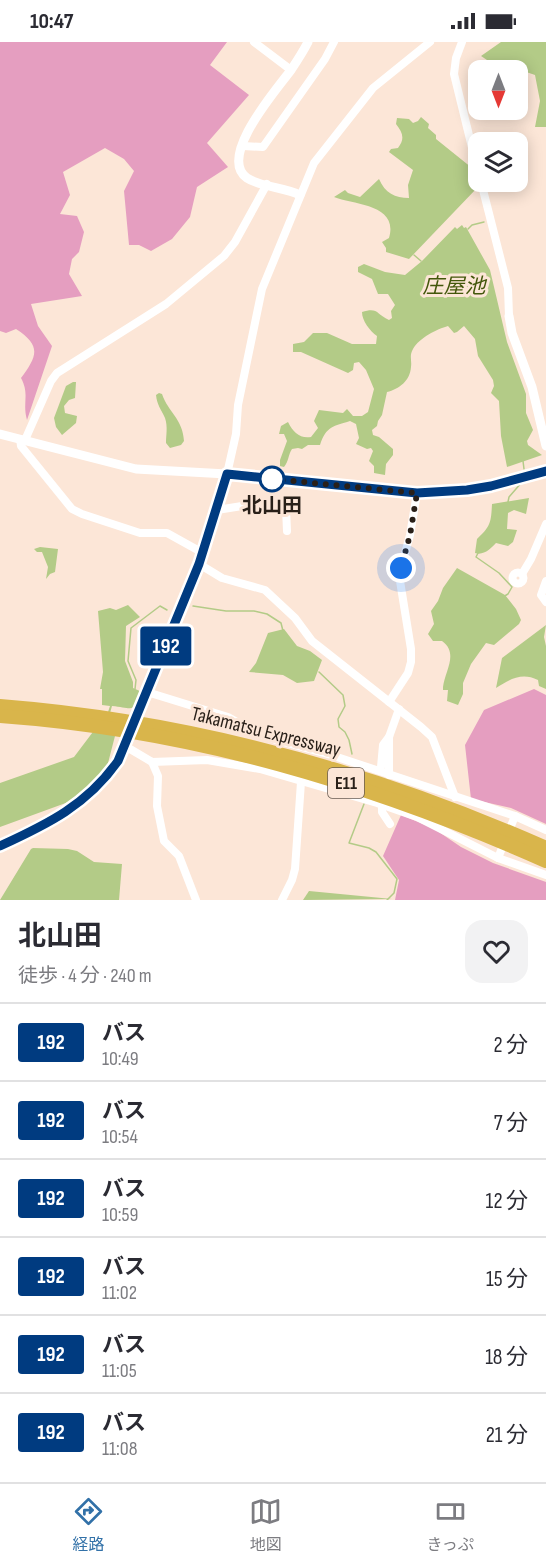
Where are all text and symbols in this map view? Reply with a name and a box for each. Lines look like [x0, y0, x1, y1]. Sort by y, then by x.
text: 10:47 [30, 8, 73, 35]
north arrow [468, 60, 528, 120]
map controls [468, 60, 528, 192]
button: layers [468, 132, 528, 192]
water label: 庄屋池 [423, 274, 487, 299]
marker: 北山田 [259, 466, 285, 492]
place label: 北山田 [242, 494, 302, 518]
your location [386, 553, 416, 583]
line badge: 192 [132, 626, 201, 666]
text: 192 [152, 634, 180, 659]
street label: Takamatsu Expressway [189, 702, 343, 762]
road number: E11 [328, 768, 364, 798]
text: 北山田 [18, 920, 102, 953]
button: heart [465, 920, 528, 983]
text: 徒歩 · 4 分 · 240 m [18, 964, 152, 988]
text: バス [102, 1020, 146, 1047]
text: 192 [37, 1030, 65, 1055]
text: 2 分 [493, 1032, 528, 1059]
text: 10:49 [102, 1047, 139, 1071]
text: バス [102, 1098, 146, 1125]
text: 192 [37, 1108, 65, 1133]
text: 7 分 [494, 1110, 528, 1137]
text: 10:54 [102, 1125, 138, 1149]
text: バス [102, 1176, 146, 1203]
text: 192 [37, 1186, 65, 1211]
text: 12 分 [485, 1188, 528, 1215]
text: 10:59 [102, 1203, 138, 1227]
text: バス [102, 1254, 146, 1281]
text: 192 [37, 1264, 65, 1289]
text: 15 分 [486, 1266, 528, 1293]
text: 11:02 [102, 1281, 137, 1305]
text: バス [102, 1332, 146, 1359]
text: 192 [37, 1342, 65, 1367]
text: 18 分 [485, 1344, 528, 1371]
text: 11:05 [102, 1359, 137, 1383]
text: バス [102, 1410, 146, 1437]
text: 192 [37, 1420, 65, 1445]
text: 21 分 [486, 1422, 528, 1449]
text: 11:08 [102, 1437, 137, 1461]
tab: 経路 [72, 1495, 105, 1555]
tab: 地図 [249, 1495, 282, 1555]
tab: きっぷ [427, 1495, 474, 1555]

